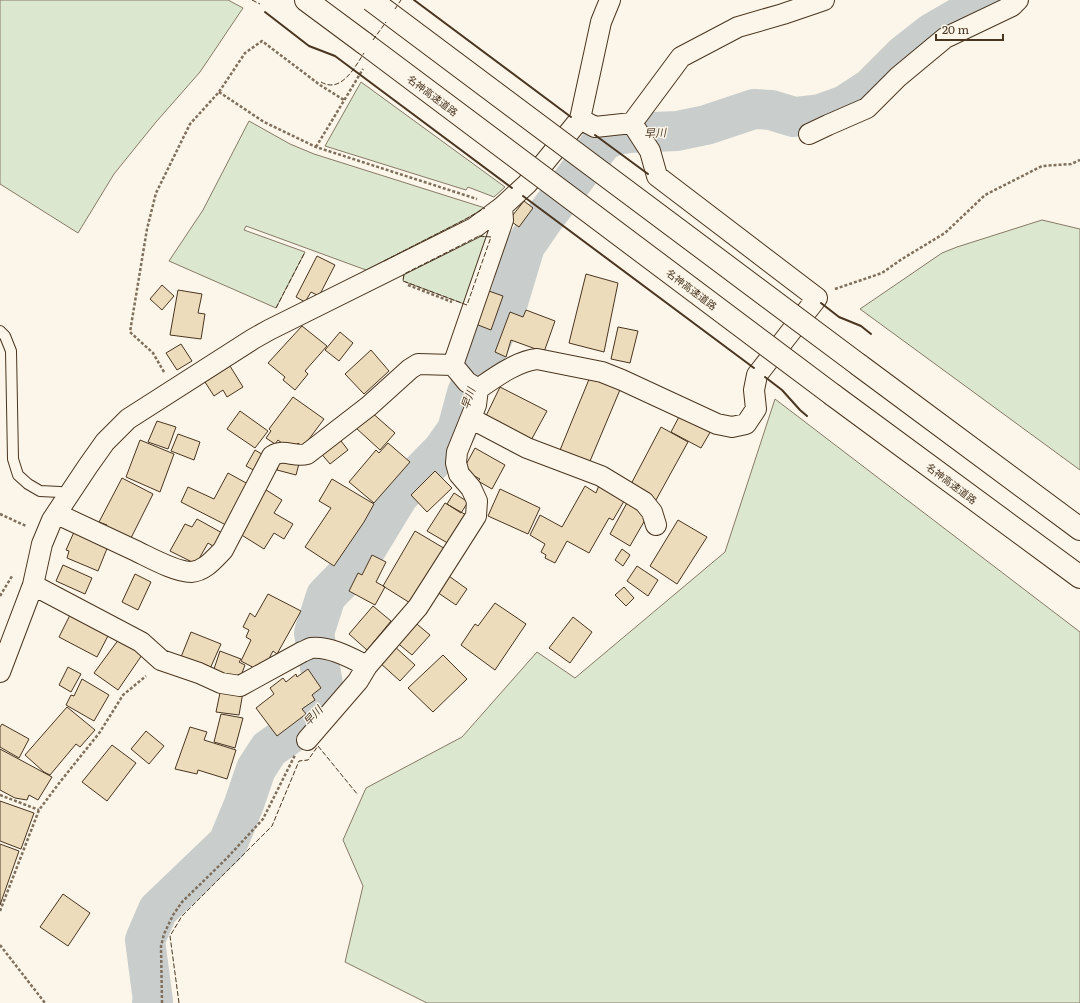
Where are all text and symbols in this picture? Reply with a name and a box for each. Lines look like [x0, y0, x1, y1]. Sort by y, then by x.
scale bar [936, 16, 1003, 42]
text: 20 m [942, 20, 969, 38]
street label: 名神高速道路 [405, 71, 461, 119]
water label: 早川 [644, 123, 667, 141]
street label: 名神高速道路 [664, 265, 720, 313]
water label: 早川 [456, 384, 478, 411]
street label: 名神高速道路 [924, 459, 980, 507]
water label: 早川 [299, 701, 326, 729]

